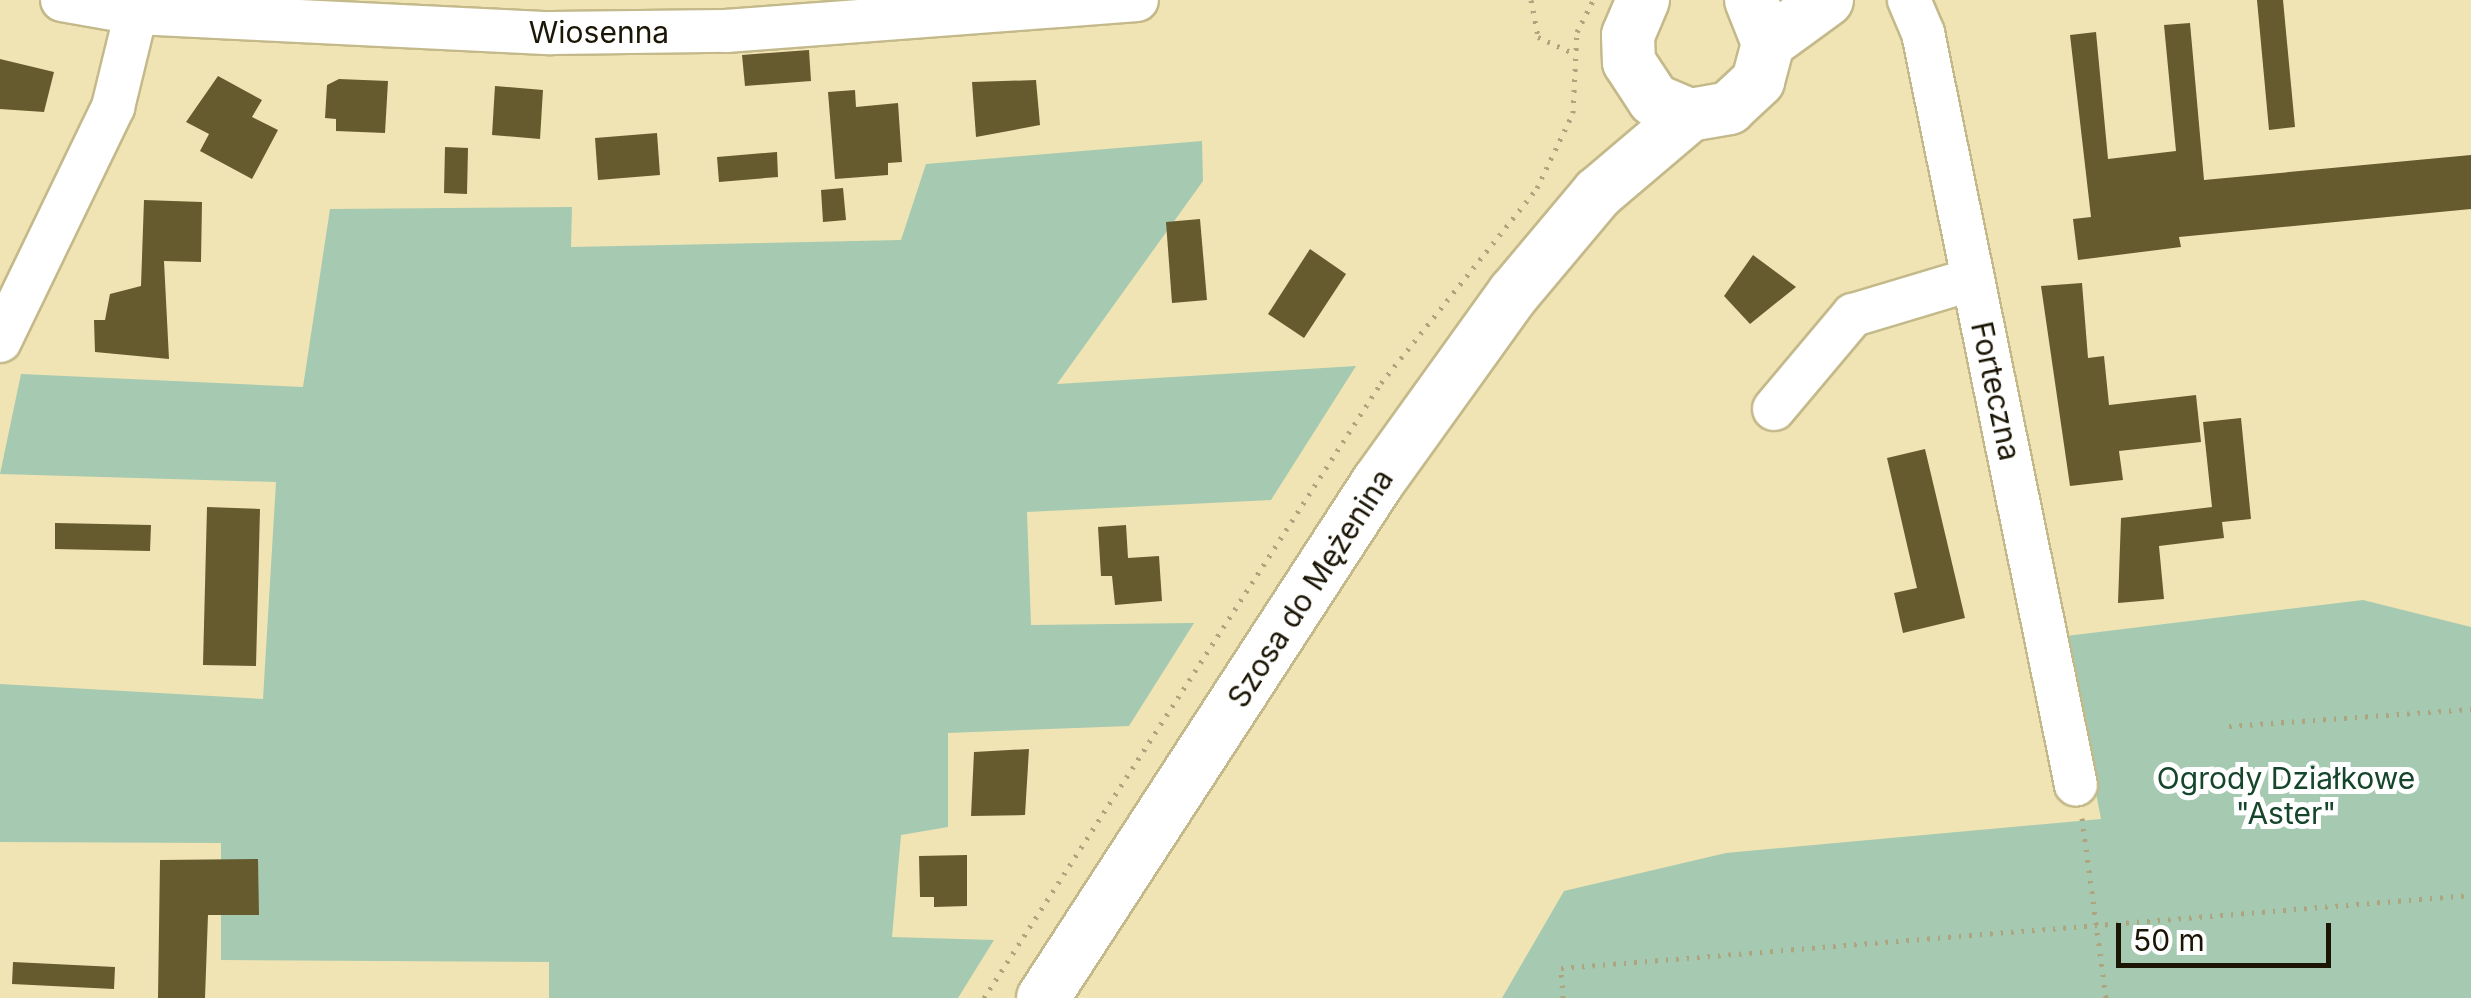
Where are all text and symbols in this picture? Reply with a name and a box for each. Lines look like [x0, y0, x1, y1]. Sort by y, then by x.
street label: Wiosenna [529, 14, 669, 50]
street label: Forteczna [1964, 318, 2028, 464]
street label: Szosa do Mężenina [1220, 462, 1400, 714]
park label: Ogrody Działkowe "Aster" [2157, 760, 2415, 830]
scale bar [2121, 903, 2336, 965]
text: 50 m [2133, 922, 2205, 958]

